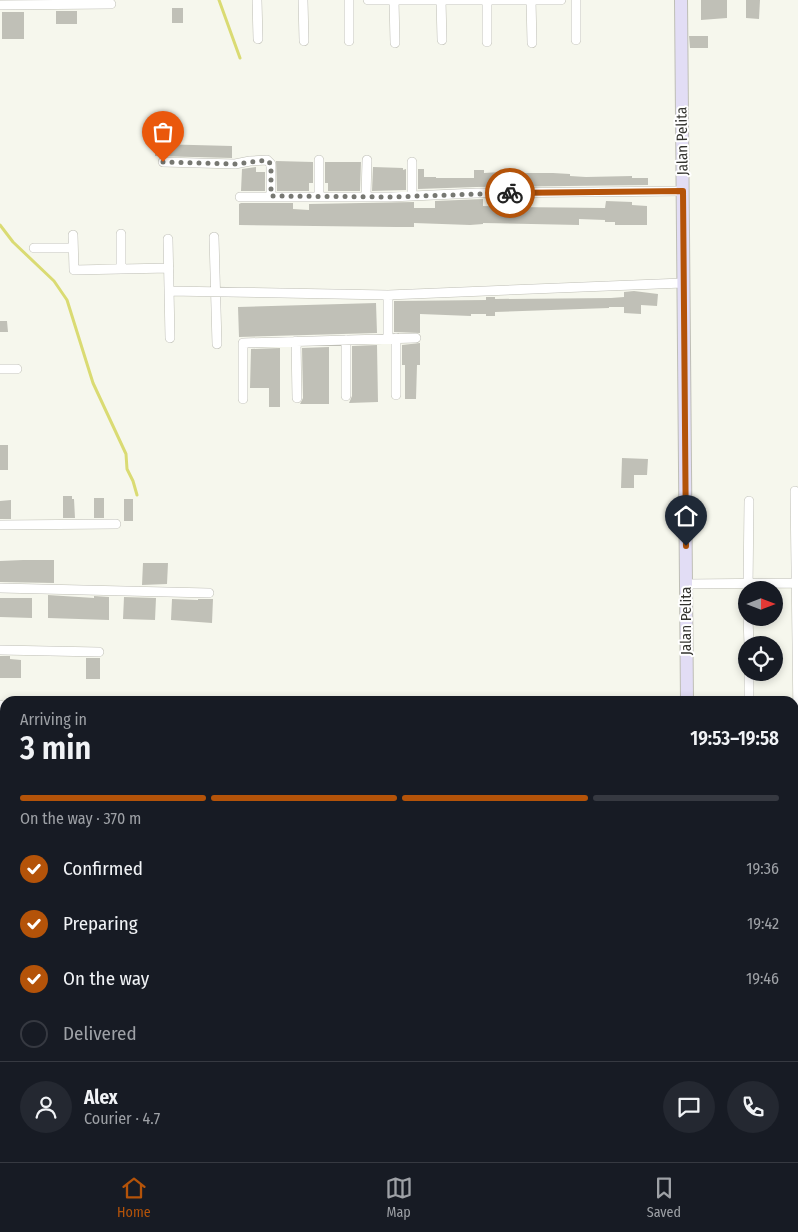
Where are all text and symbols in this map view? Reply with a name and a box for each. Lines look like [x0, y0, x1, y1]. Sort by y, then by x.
street label: Jalan Pelita [672, 107, 692, 175]
pin [142, 111, 184, 162]
icon: bag [149, 118, 177, 146]
courier [485, 168, 535, 218]
icon: bike [496, 179, 524, 207]
pin [665, 495, 707, 546]
icon: home [672, 502, 700, 530]
north arrow [738, 581, 782, 626]
map controls [738, 581, 783, 681]
street label: Jalan Pelita [677, 587, 695, 655]
button: locate [738, 636, 783, 681]
text: Arriving in [20, 710, 87, 729]
text: 19:53–19:58 [690, 727, 779, 750]
text: 3 min [20, 729, 91, 767]
text: On the way · 370 m [20, 809, 141, 828]
icon: check [20, 855, 48, 883]
text: Confirmed [63, 857, 143, 880]
text: 19:36 [746, 859, 779, 878]
icon: check [20, 910, 48, 938]
text: Preparing [63, 912, 138, 935]
text: 19:42 [747, 914, 779, 933]
icon: check [20, 965, 48, 993]
text: On the way [63, 967, 149, 990]
text: 19:46 [746, 969, 779, 988]
text: Delivered [63, 1022, 137, 1045]
button: person [20, 1081, 72, 1133]
button: chat [663, 1081, 715, 1133]
button: phone [727, 1081, 779, 1133]
text: Alex [84, 1086, 118, 1109]
text: Courier · 4.7 [84, 1109, 160, 1128]
tab: Home [117, 1174, 151, 1221]
tab: Map [385, 1174, 413, 1221]
tab: Saved [647, 1174, 681, 1221]

